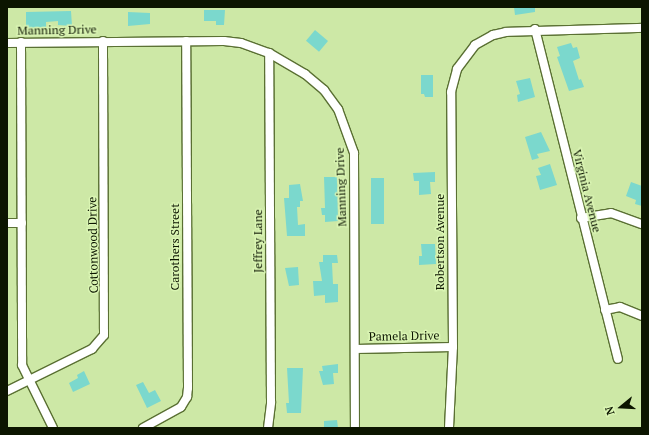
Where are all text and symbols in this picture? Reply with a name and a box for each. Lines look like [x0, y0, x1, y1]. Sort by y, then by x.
street label: Manning Drive [17, 22, 97, 38]
street label: Manning Drive [332, 147, 350, 227]
street label: Virginia Avenue [570, 148, 604, 234]
street label: Robertson Avenue [433, 194, 447, 290]
street label: Cottonwood Drive [85, 197, 101, 293]
street label: Carothers Street [168, 203, 182, 291]
street label: Jeffrey Lane [251, 209, 265, 273]
street label: Pamela Drive [368, 328, 440, 344]
north arrow [601, 387, 641, 427]
text: N [602, 405, 618, 417]

